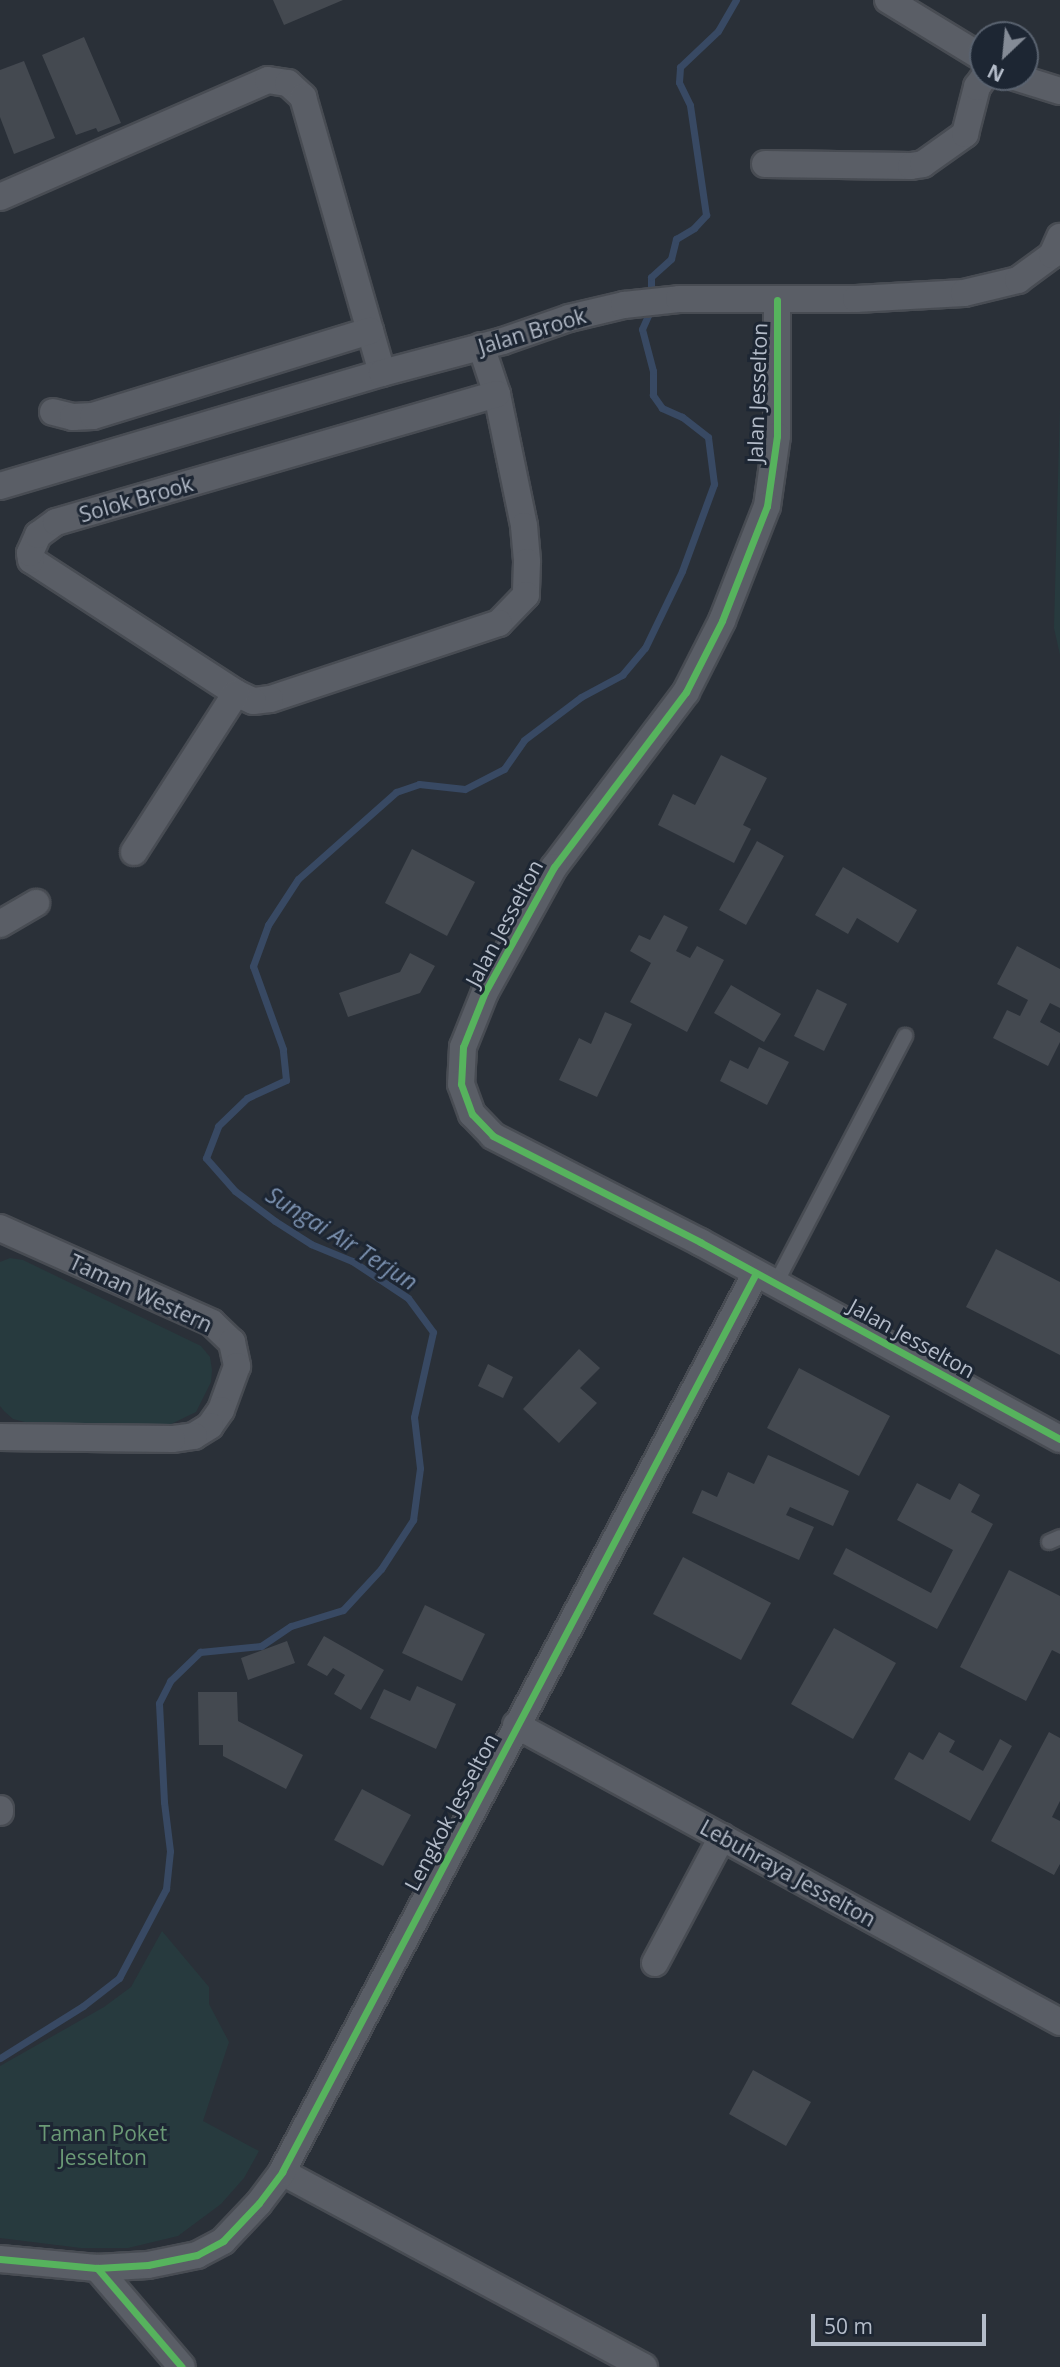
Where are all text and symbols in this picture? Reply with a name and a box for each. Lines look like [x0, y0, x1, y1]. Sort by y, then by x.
north arrow [969, 21, 1039, 91]
text: N [983, 58, 1008, 88]
street label: Jalan Brook [475, 303, 589, 359]
street label: Jalan Jesselton [742, 323, 772, 463]
street label: Solok Brook [76, 471, 196, 527]
street label: Jalan Jesselton [460, 855, 548, 991]
water label: Sungai Air Terjun [261, 1180, 423, 1296]
street label: Taman Western [66, 1249, 216, 1337]
street label: Jalan Jesselton [845, 1293, 979, 1383]
street label: Lengkok Jesselton [399, 1729, 503, 1895]
street label: Lebuhraya Jesselton [696, 1814, 880, 1932]
park label: Taman Poket Jesselton [39, 2120, 167, 2170]
scale bar [815, 2300, 990, 2344]
text: 50 m [824, 2312, 873, 2340]

